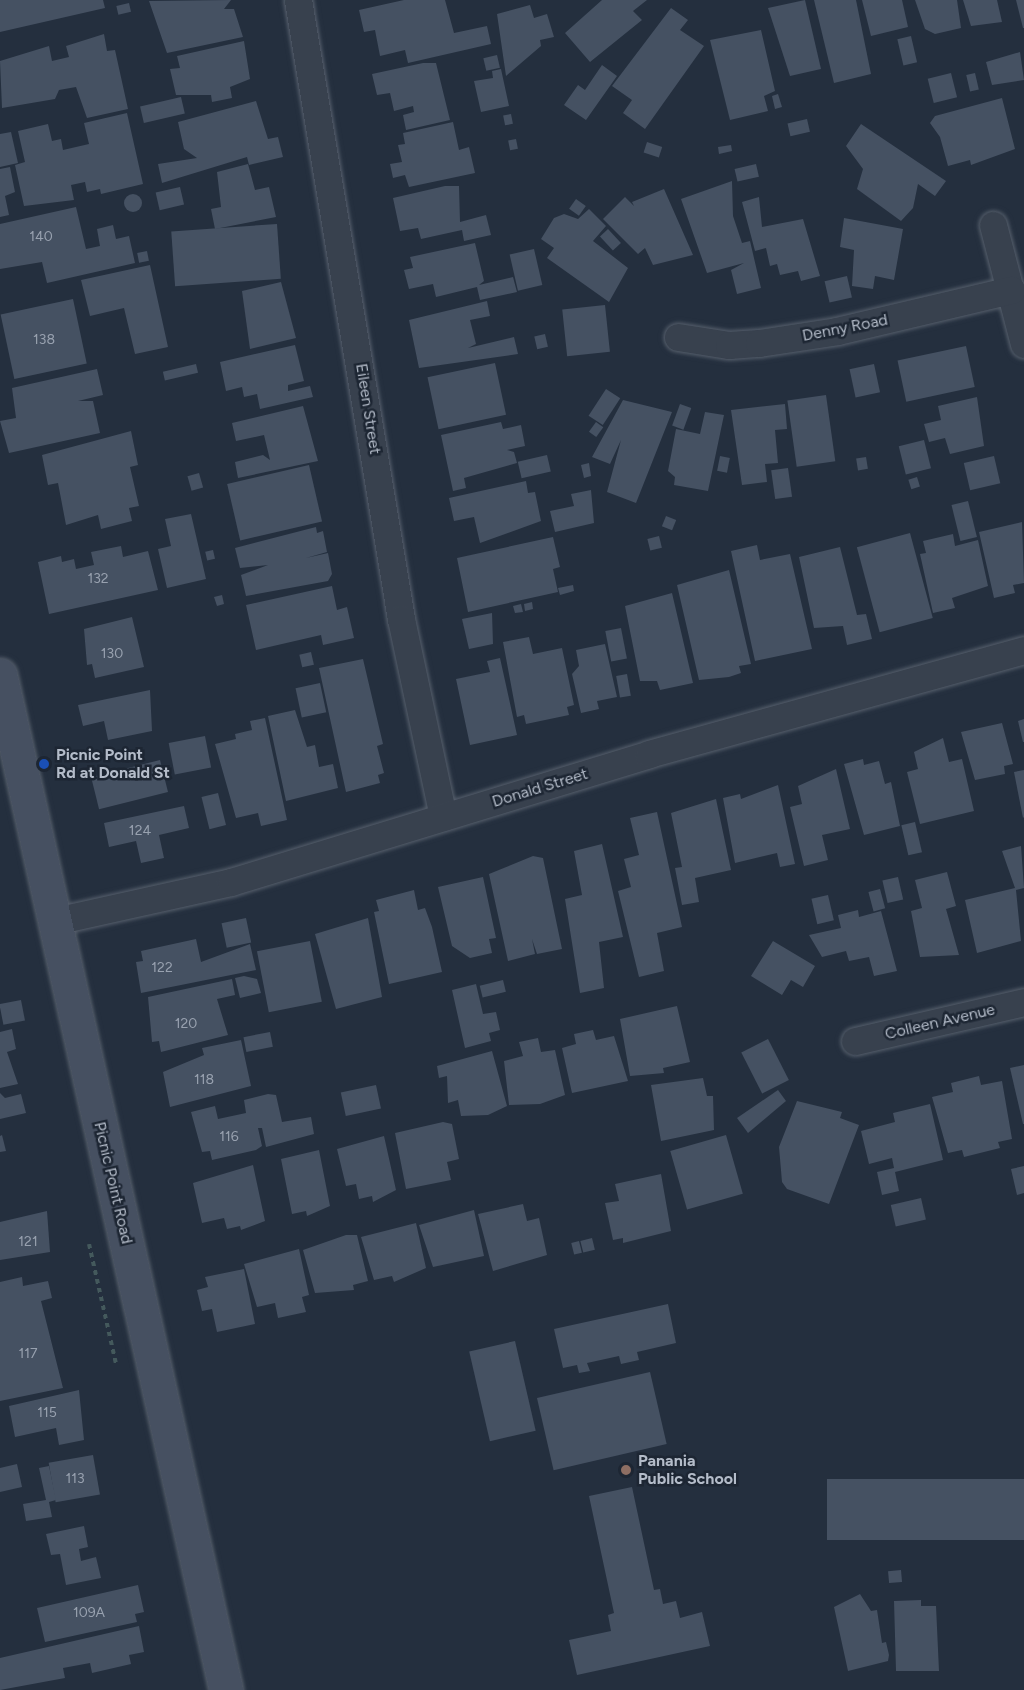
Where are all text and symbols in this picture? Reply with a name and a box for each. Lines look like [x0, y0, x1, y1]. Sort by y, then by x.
house number: 140 [29, 229, 53, 245]
street label: Denny Road [801, 310, 889, 346]
house number: 138 [33, 332, 55, 348]
street label: Eileen Street [351, 362, 385, 456]
house number: 132 [87, 571, 109, 587]
house number: 130 [101, 646, 123, 662]
place label: Picnic Point Rd at Donald St [56, 745, 170, 783]
marker: Picnic Point Rd at Donald St [37, 757, 51, 771]
street label: Donald Street [490, 764, 590, 812]
house number: 124 [129, 823, 151, 839]
house number: 122 [151, 960, 173, 976]
street label: Colleen Avenue [883, 1000, 997, 1044]
house number: 120 [175, 1016, 197, 1032]
house number: 118 [194, 1072, 214, 1088]
street label: Picnic Point Road [90, 1120, 136, 1246]
house number: 116 [219, 1129, 239, 1145]
house number: 121 [18, 1234, 38, 1250]
house number: 117 [18, 1346, 38, 1362]
house number: 115 [37, 1405, 57, 1421]
place label: Panania Public School [638, 1451, 737, 1489]
marker: Panania Public School [619, 1463, 633, 1477]
house number: 113 [65, 1471, 85, 1487]
house number: 109A [73, 1605, 105, 1621]

